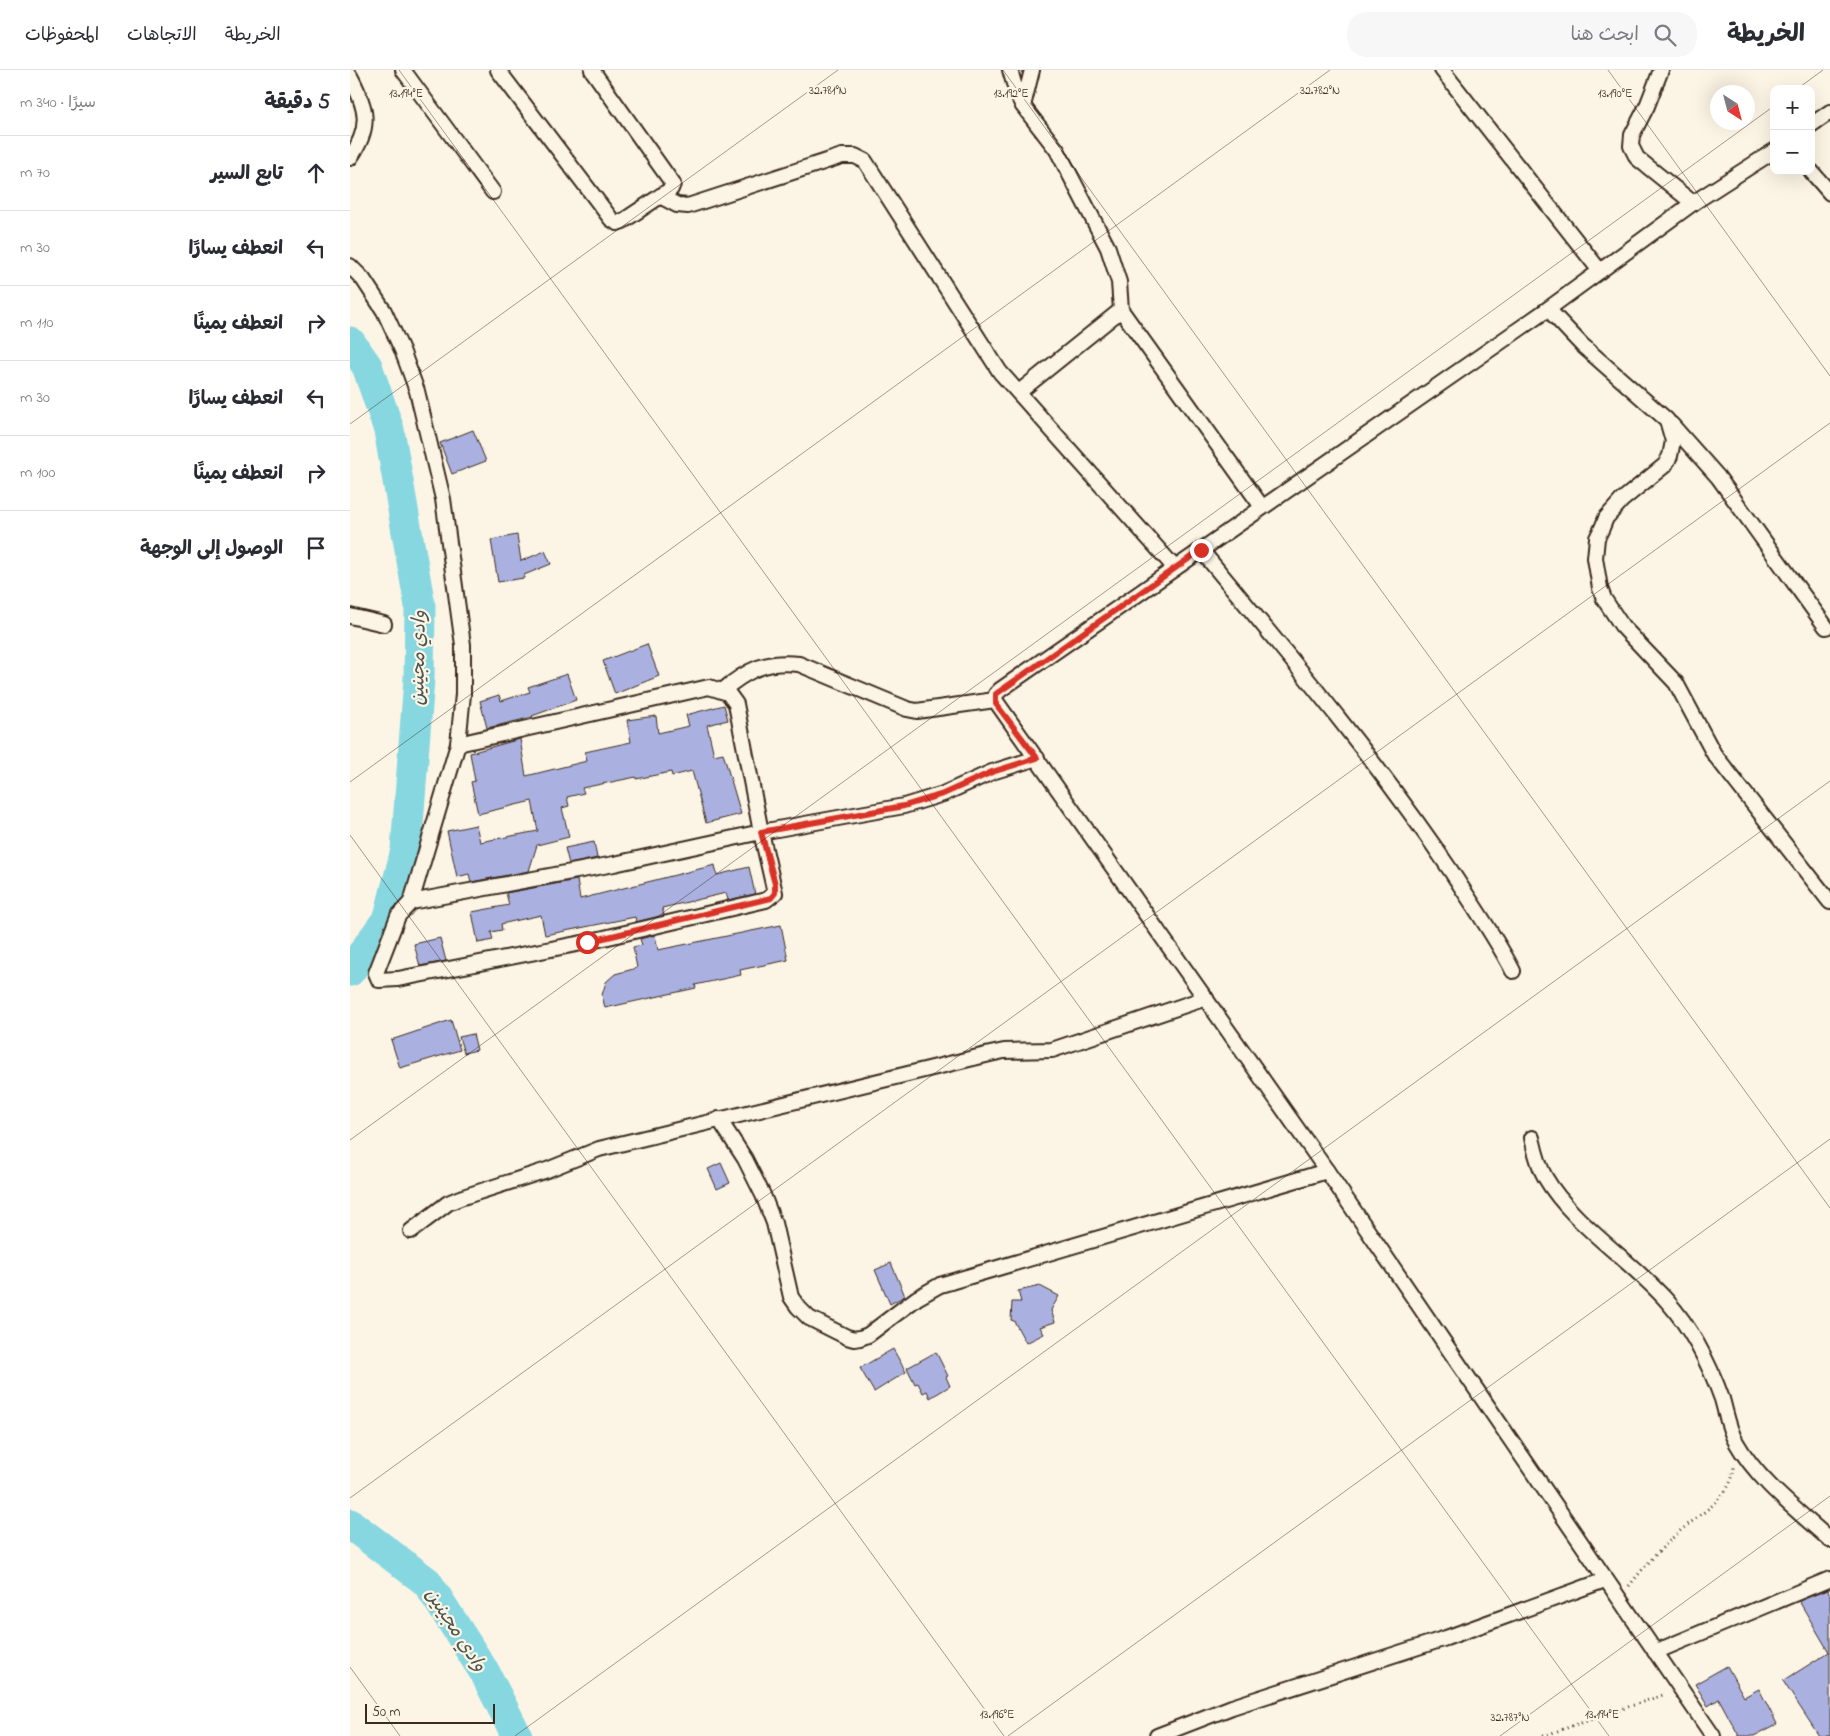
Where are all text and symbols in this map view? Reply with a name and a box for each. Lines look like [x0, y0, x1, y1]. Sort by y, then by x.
search box [1347, 12, 1697, 57]
text: الخريطة [1727, 18, 1805, 53]
icon: search [1651, 21, 1679, 49]
text: ابحث هنا [1571, 22, 1639, 49]
text: المحفوظات [25, 23, 99, 49]
text: الاتجاهات [127, 23, 197, 49]
text: الخريطة [225, 23, 281, 49]
text: 32.781°N [809, 82, 847, 100]
text: 32.782°N [1300, 82, 1340, 100]
text: 13.194°E [389, 85, 423, 103]
text: 13.192°E [993, 85, 1029, 103]
text: 13.190°E [1598, 85, 1632, 103]
north arrow [1710, 85, 1755, 130]
map controls [1770, 85, 1815, 175]
button: + [1770, 85, 1815, 130]
text: 5 دقيقة [264, 88, 330, 118]
text: سيرًا · 340 m [20, 91, 96, 115]
button: − [1770, 130, 1815, 175]
icon: ahead [302, 159, 330, 187]
text: 70 m [20, 161, 50, 185]
text: تابع السير [211, 161, 283, 188]
icon: left [302, 234, 330, 262]
text: 30 m [20, 236, 50, 260]
text: انعطف يسارًا [188, 236, 283, 263]
icon: right [302, 309, 330, 337]
text: 110 m [20, 311, 54, 335]
text: انعطف يمينًا [193, 311, 283, 338]
icon: left [302, 384, 330, 412]
text: 30 m [20, 386, 50, 410]
text: انعطف يسارًا [188, 386, 283, 413]
icon: right [302, 459, 330, 487]
text: 100 m [20, 461, 55, 485]
text: انعطف يمينًا [193, 461, 283, 488]
icon: arrive [302, 534, 330, 562]
text: الوصول إلى الوجهة [140, 536, 283, 563]
route end [1190, 539, 1213, 562]
water label: وادي مجينين [405, 610, 434, 706]
route start [576, 931, 599, 954]
water label: وادي مجينين [418, 1583, 492, 1678]
scale bar [365, 1701, 495, 1724]
text: 50 m [372, 1702, 400, 1723]
text: 13.196°E [980, 1706, 1014, 1724]
text: 13.194°E [1585, 1706, 1619, 1724]
text: 32.787°N [1490, 1709, 1530, 1727]

